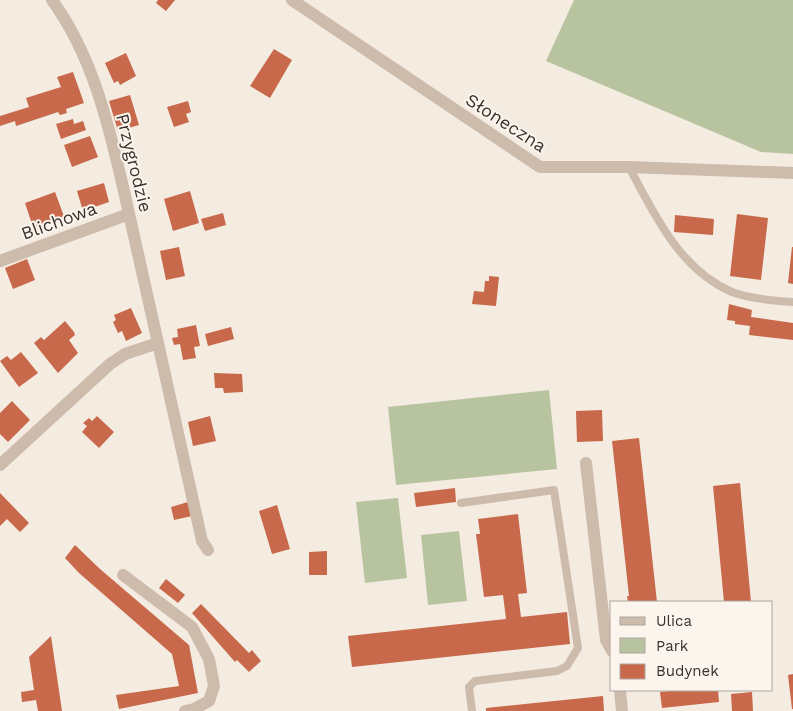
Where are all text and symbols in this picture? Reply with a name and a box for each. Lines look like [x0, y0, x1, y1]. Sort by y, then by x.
street label: Słoneczna [462, 89, 550, 156]
street label: Przygrodzie [112, 111, 157, 214]
street label: Blichowa [18, 197, 99, 244]
legend [610, 601, 773, 691]
text: Ulica [656, 612, 693, 630]
text: Park [656, 637, 689, 655]
text: Budynek [656, 662, 719, 680]

